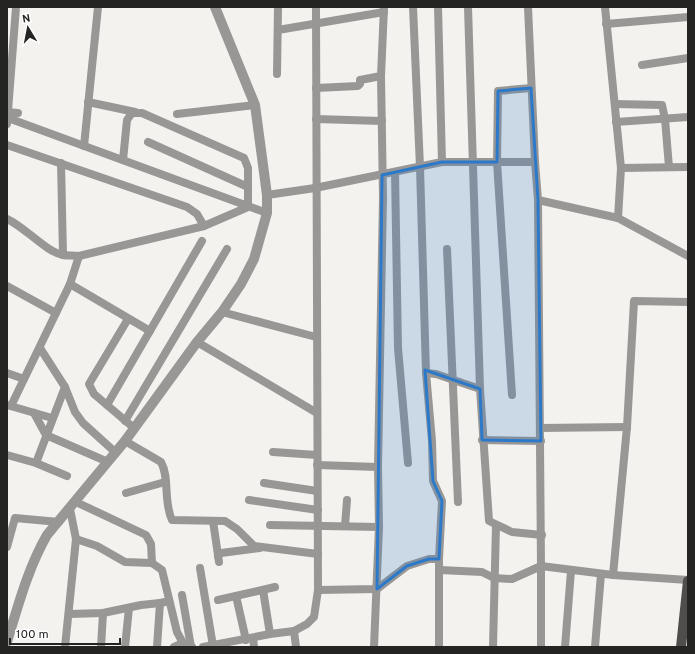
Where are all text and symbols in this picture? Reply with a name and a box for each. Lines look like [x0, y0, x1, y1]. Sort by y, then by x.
north arrow [8, 8, 48, 48]
text: N [21, 12, 32, 27]
scale bar [10, 620, 120, 646]
text: 100 m [16, 627, 49, 643]

